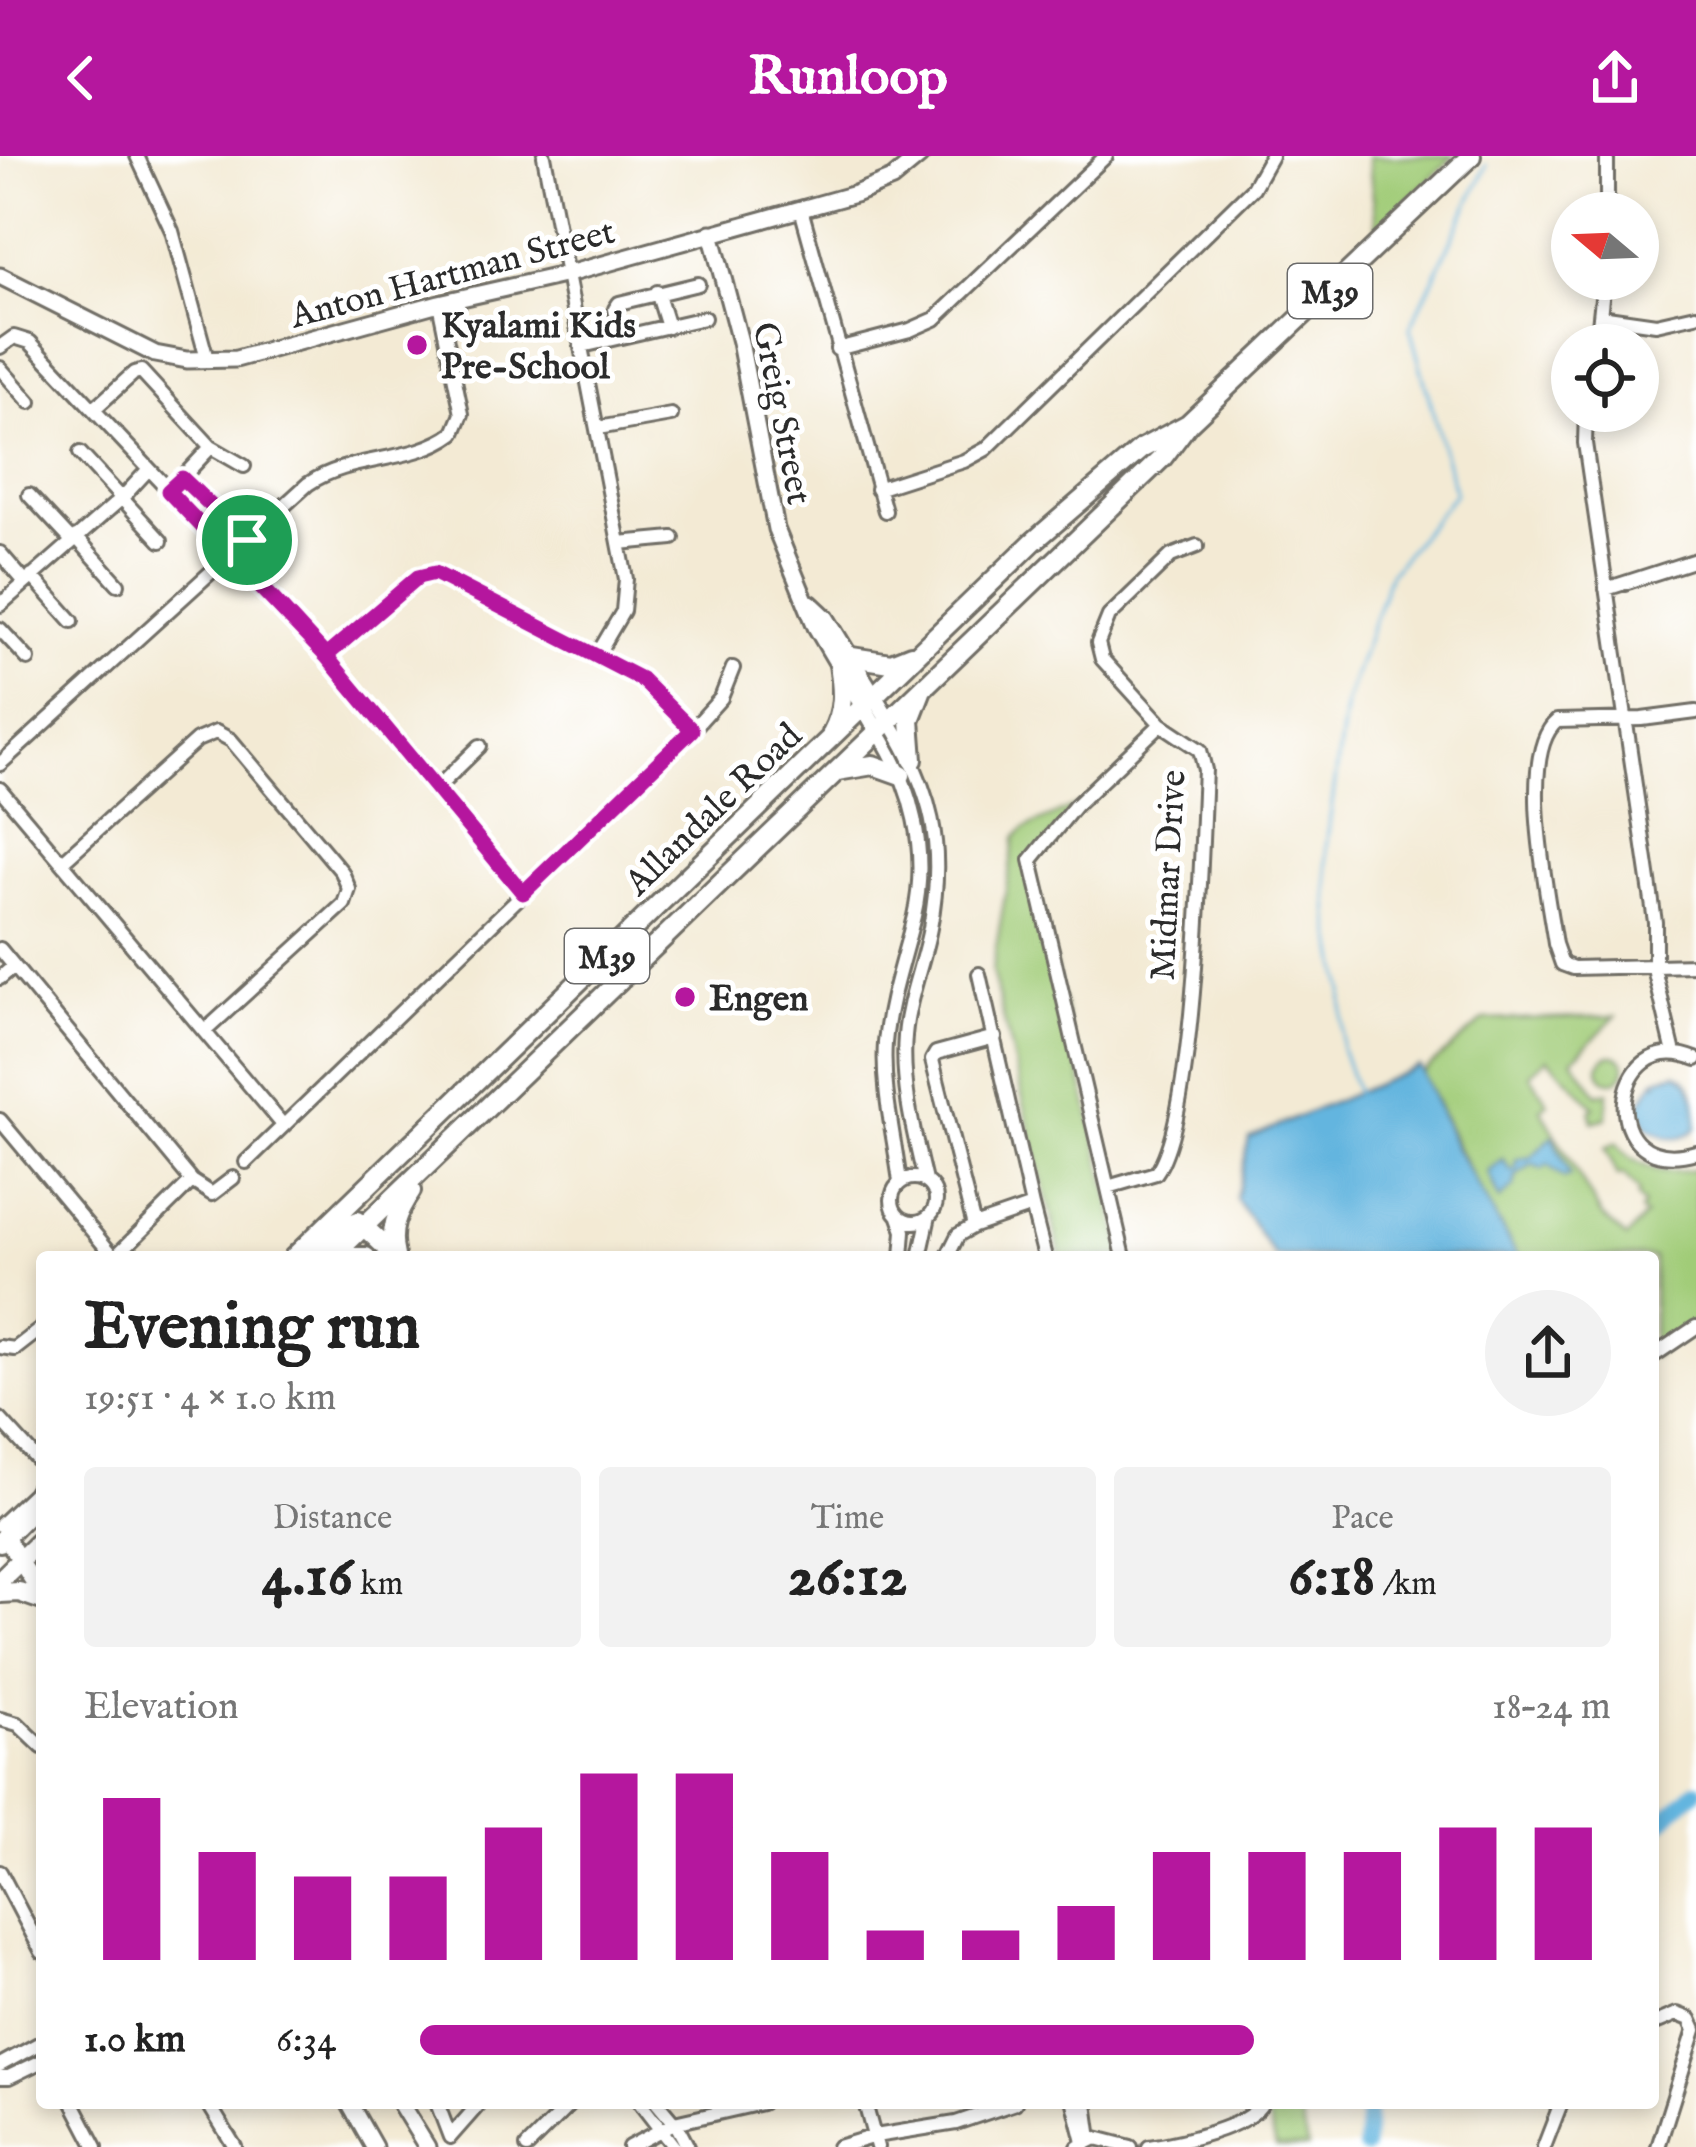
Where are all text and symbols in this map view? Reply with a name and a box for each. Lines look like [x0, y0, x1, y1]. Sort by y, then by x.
text: Runloop [748, 44, 948, 113]
icon: back [48, 45, 114, 111]
icon: share [1582, 45, 1648, 111]
north arrow [1551, 192, 1659, 300]
map controls [1551, 192, 1659, 432]
street label: Anton Hartman Street [285, 209, 620, 341]
road number: M39 [1288, 264, 1372, 318]
place label: Kyalami Kids Pre-School [441, 304, 636, 391]
street label: Greig Street [741, 318, 821, 509]
button: locate [1551, 324, 1659, 432]
marker: Kyalami Kids Pre-School [404, 332, 430, 358]
pin [196, 489, 298, 591]
icon: arrive [214, 507, 280, 573]
street label: Allandale Road [615, 714, 813, 907]
street label: Midmar Drive [1141, 769, 1197, 982]
road number: M39 [565, 929, 649, 983]
place label: Engen [709, 977, 808, 1023]
marker: Engen [672, 984, 698, 1010]
text: Evening run [84, 1287, 420, 1371]
button: share [1485, 1290, 1611, 1416]
text: 19:51 · 4 × 1.0 km [84, 1374, 336, 1423]
text: Distance [273, 1498, 392, 1540]
text: Time [811, 1498, 884, 1540]
text: Pace [1331, 1498, 1394, 1540]
text: 4.16 [262, 1540, 353, 1616]
text: 26:12 [788, 1540, 907, 1616]
text: 6:18 [1288, 1540, 1375, 1616]
text: km [353, 1564, 403, 1606]
text: /km [1375, 1564, 1437, 1606]
text: Elevation [84, 1683, 239, 1732]
text: 18–24 m [1492, 1683, 1611, 1732]
text: 1.0 km [84, 2016, 186, 2065]
text: 6:34 [276, 2016, 336, 2065]

